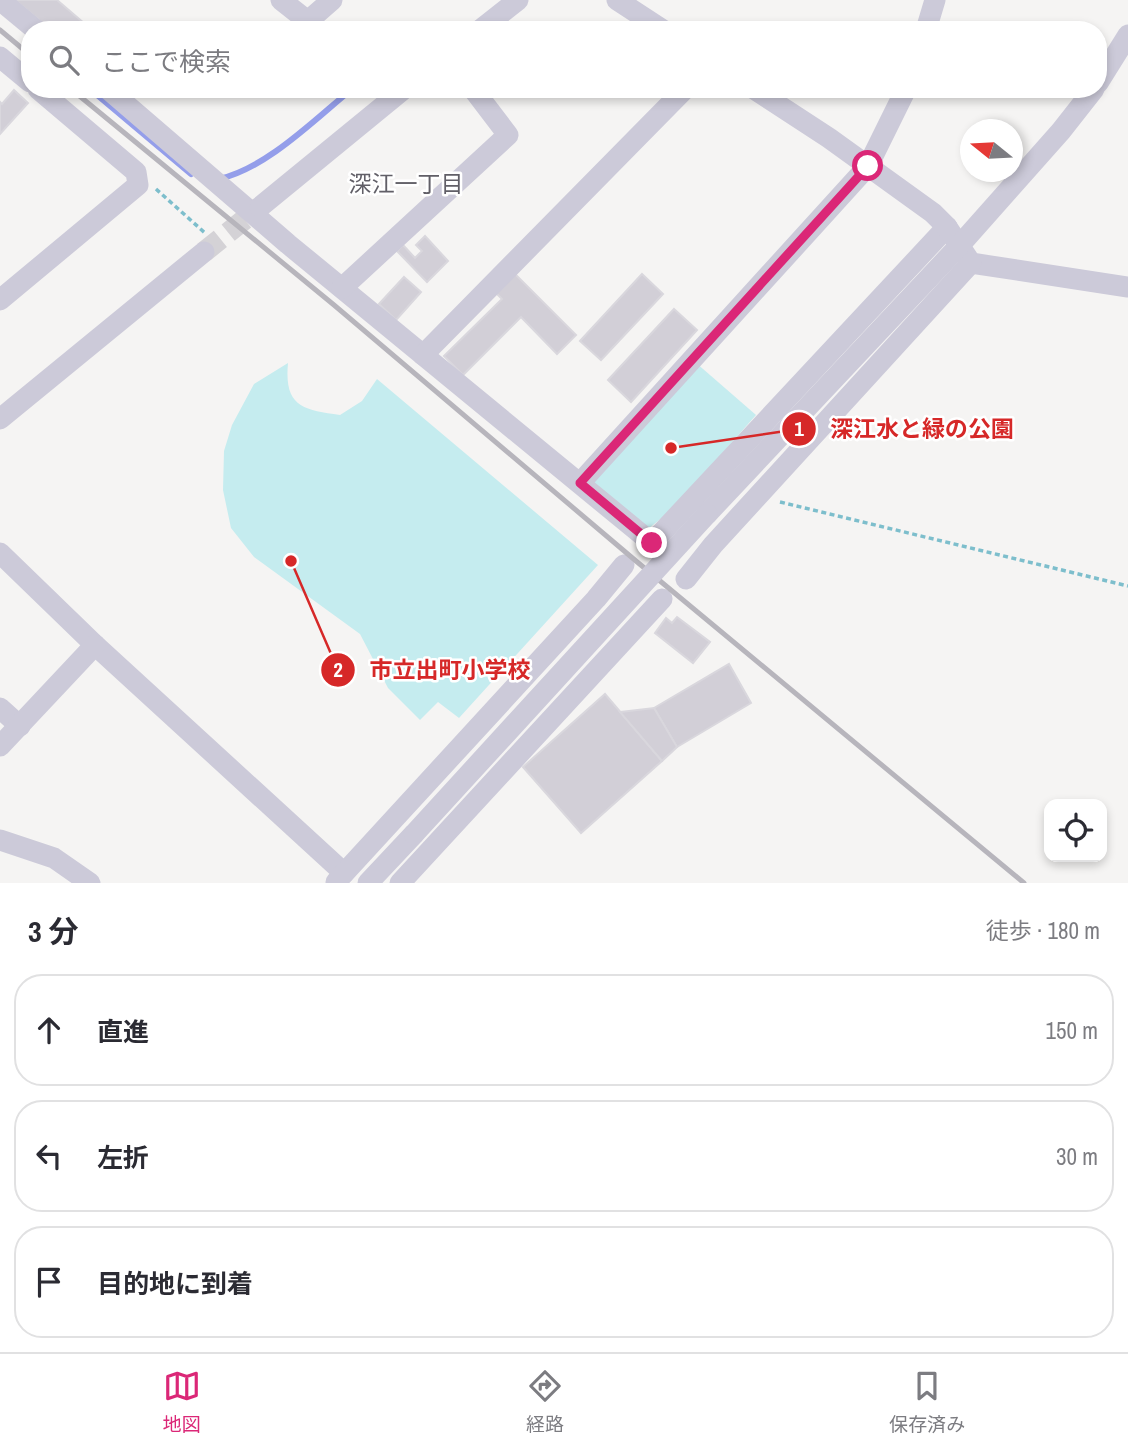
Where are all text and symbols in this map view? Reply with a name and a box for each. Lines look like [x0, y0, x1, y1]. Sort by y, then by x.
search box [21, 21, 1107, 98]
icon: search [45, 41, 83, 79]
text: ここで検索 [101, 44, 231, 79]
north arrow [960, 119, 1023, 182]
route start [852, 150, 883, 181]
district label: 深江一丁目 [349, 168, 464, 199]
callout: 深江水と緑の公園 [781, 407, 1028, 451]
text: 深江水と緑の公園 [830, 413, 1014, 444]
text: 1 [794, 414, 804, 443]
route end [636, 527, 667, 558]
callout: 市立出町小学校 [320, 648, 544, 692]
text: 市立出町小学校 [370, 654, 531, 685]
text: 2 [333, 655, 343, 684]
map controls [1044, 799, 1107, 862]
button: locate [1044, 799, 1107, 862]
text: 3 分 [28, 911, 79, 951]
text: 徒歩 · 180 m [986, 915, 1100, 946]
icon: ahead [30, 1011, 68, 1049]
text: 直進 [97, 1014, 149, 1049]
text: 150 m [1046, 1015, 1098, 1046]
icon: left [30, 1137, 68, 1175]
text: 左折 [97, 1140, 149, 1175]
text: 30 m [1056, 1141, 1098, 1172]
icon: arrive [30, 1263, 68, 1301]
text: 目的地に到着 [97, 1266, 253, 1301]
tab: 地図 [163, 1367, 201, 1437]
tab: 経路 [526, 1367, 564, 1437]
tab: 保存済み [889, 1367, 965, 1437]

